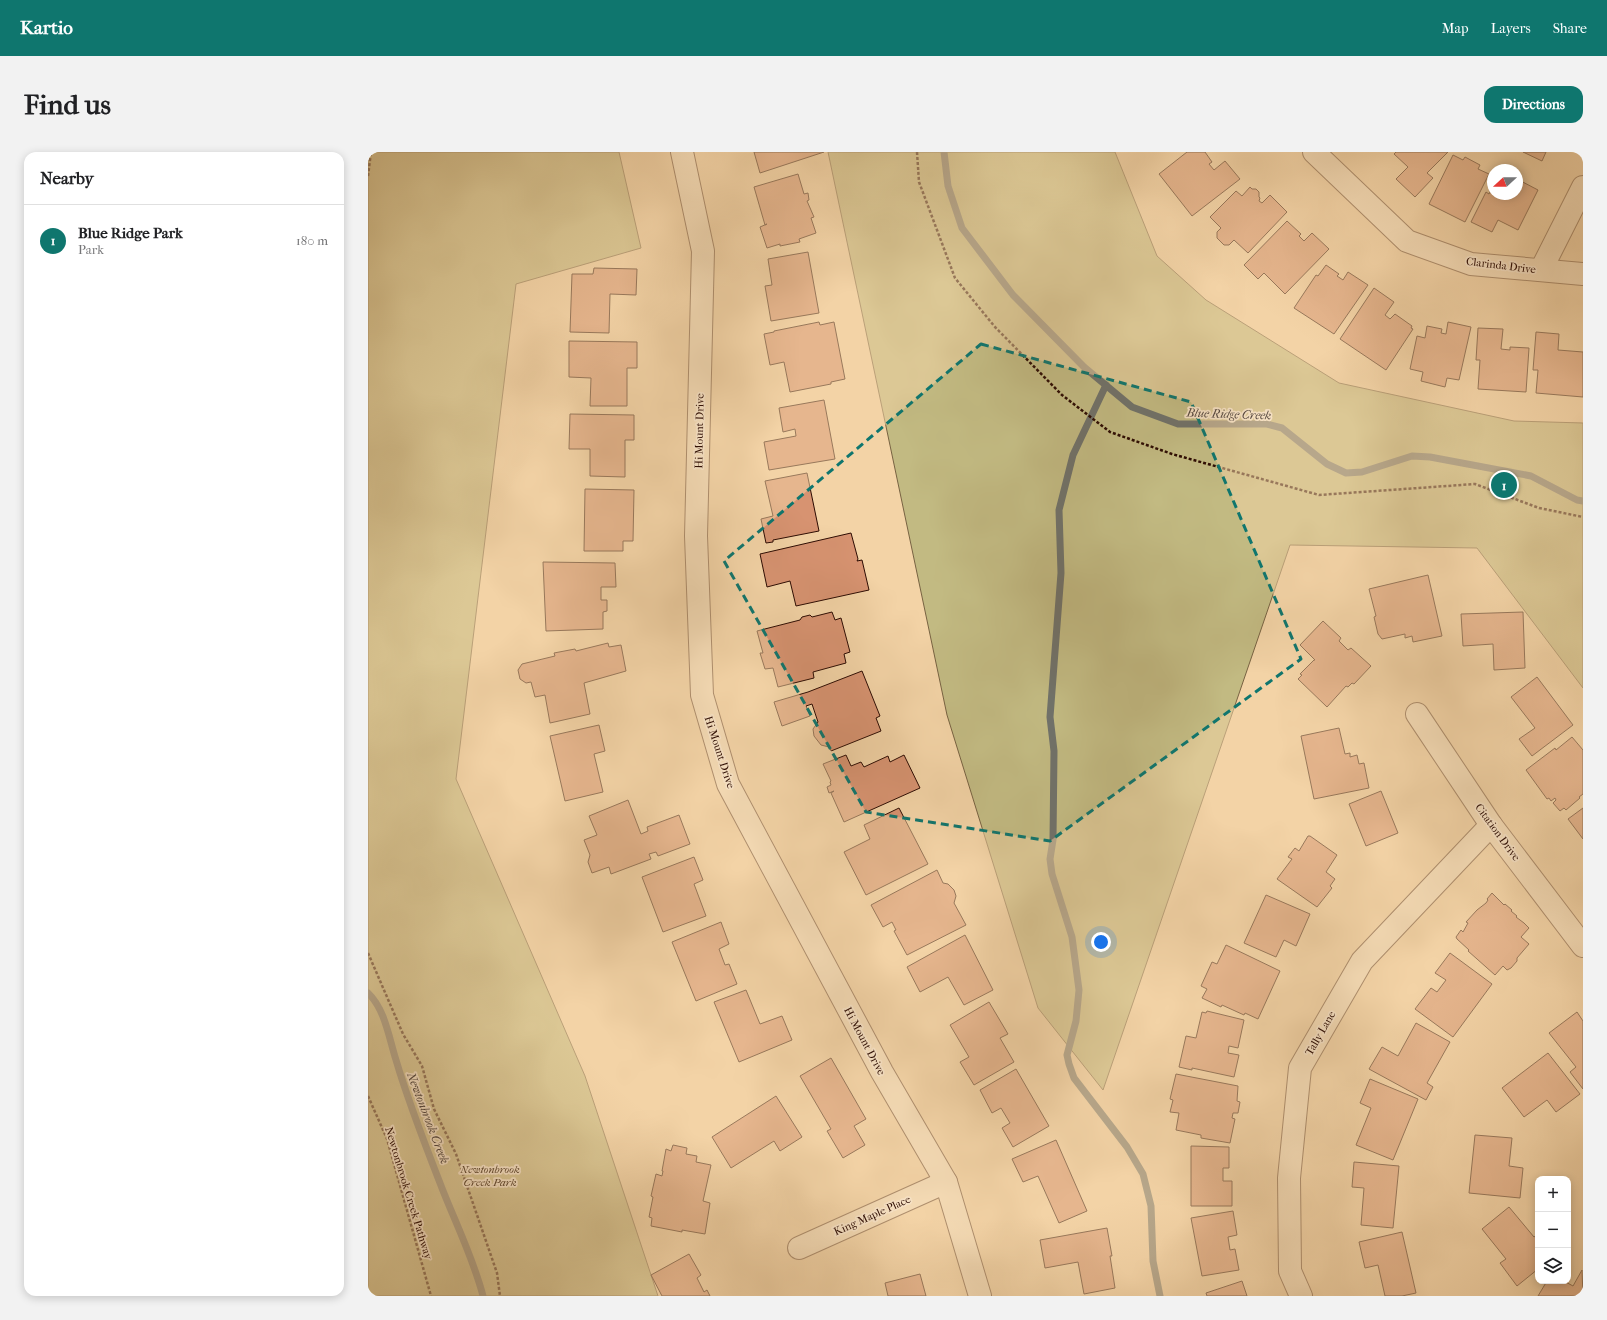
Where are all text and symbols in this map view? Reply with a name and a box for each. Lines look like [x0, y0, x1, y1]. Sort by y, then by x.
text: Kartio [20, 17, 73, 39]
text: Map [1442, 20, 1469, 37]
text: Layers [1491, 20, 1531, 37]
text: Share [1553, 20, 1587, 37]
button: Directions [1484, 86, 1583, 123]
text: Find us [24, 88, 111, 121]
north arrow [1487, 164, 1523, 200]
text: Nearby [40, 168, 94, 188]
text: Blue Ridge Park [78, 224, 183, 242]
text: 1 [51, 233, 55, 248]
text: 180 m [296, 233, 328, 248]
text: Park [78, 242, 104, 257]
street label: Clarinda Drive [1465, 255, 1537, 276]
street label: Hi Mount Drive [692, 393, 707, 469]
water label: Blue Ridge Creek [1185, 405, 1272, 422]
pin: 1 [1491, 470, 1517, 500]
street label: Hi Mount Drive [702, 714, 738, 791]
street label: Citation Drive [1472, 801, 1523, 864]
your location [1091, 932, 1111, 952]
street label: Hi Mount Drive [841, 1005, 888, 1078]
street label: Tally Lane [1303, 1008, 1339, 1058]
water label: Newtonbrook Creek [404, 1069, 452, 1166]
street label: Newtonbrook Creek Pathway [382, 1125, 435, 1262]
park label: Newtonbrook Creek Park [459, 1163, 520, 1189]
map controls [1535, 1176, 1571, 1284]
button: + [1535, 1176, 1571, 1212]
street label: King Maple Place [832, 1192, 913, 1238]
button: − [1535, 1212, 1571, 1248]
button: layers [1535, 1248, 1571, 1284]

